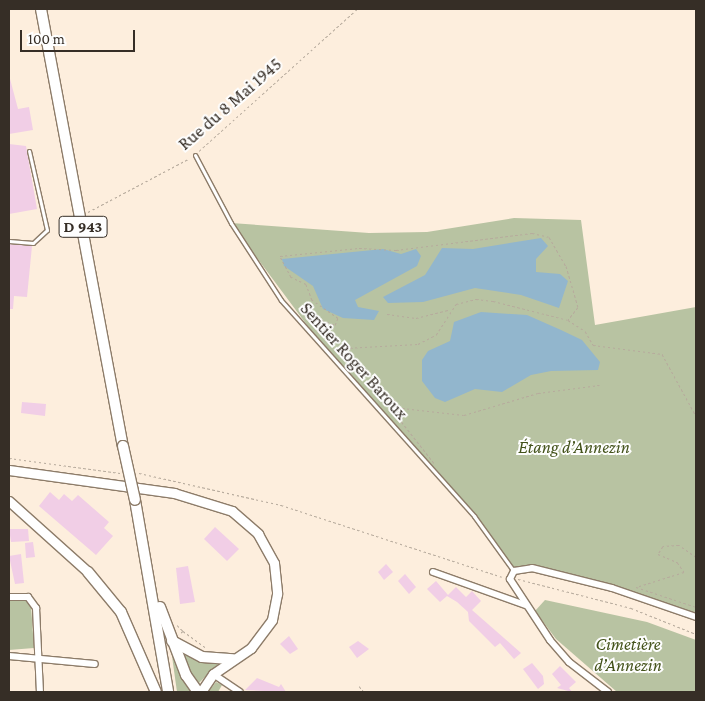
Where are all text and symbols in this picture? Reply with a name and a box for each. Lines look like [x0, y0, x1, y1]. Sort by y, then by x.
scale bar [22, 20, 138, 52]
text: 100 m [28, 31, 65, 47]
street label: Rue du 8 Mai 1945 [174, 53, 286, 155]
road number: D 943 [58, 213, 108, 240]
street label: Sentier Roger Baroux [296, 298, 412, 424]
park label: Étang d’Annezin [518, 436, 630, 458]
park label: Cimetière d’Annezin [594, 634, 662, 676]

